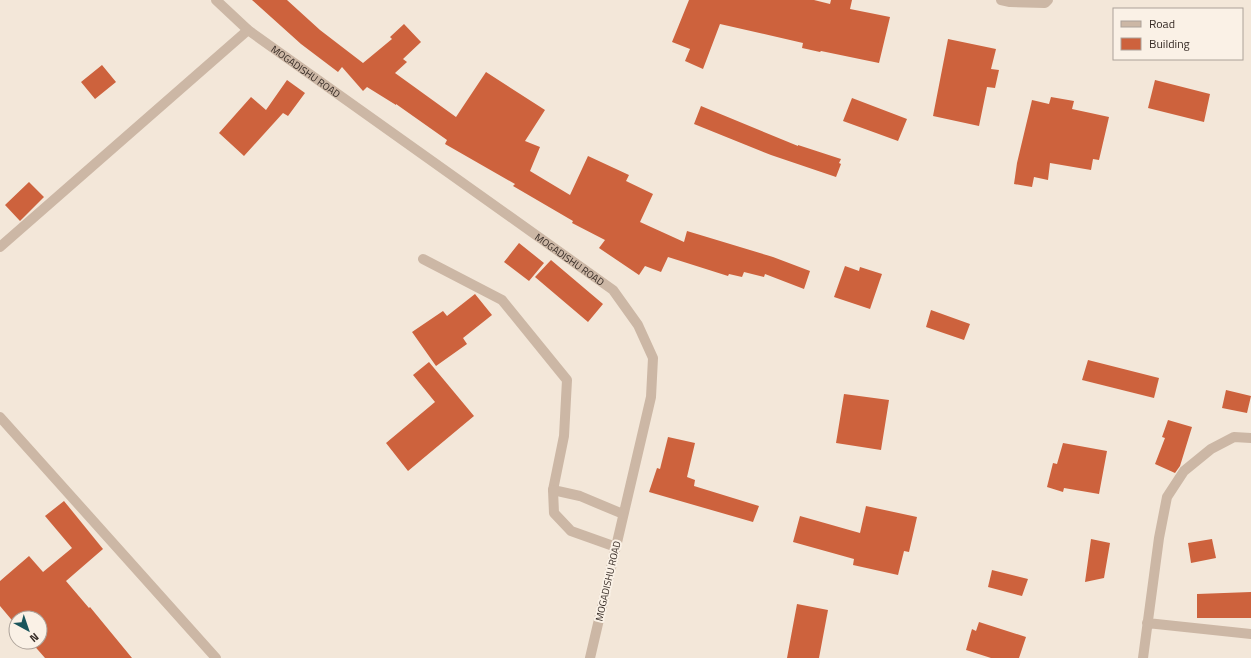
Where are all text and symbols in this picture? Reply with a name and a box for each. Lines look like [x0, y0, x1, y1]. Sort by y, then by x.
legend [1113, 8, 1243, 60]
text: Road [1149, 14, 1175, 33]
text: Building [1149, 34, 1190, 53]
street label: MOGADISHU ROAD [268, 41, 344, 101]
street label: MOGADISHU ROAD [532, 229, 608, 289]
street label: MOGADISHU ROAD [591, 539, 625, 623]
north arrow [8, 610, 48, 650]
text: N [26, 629, 42, 646]

